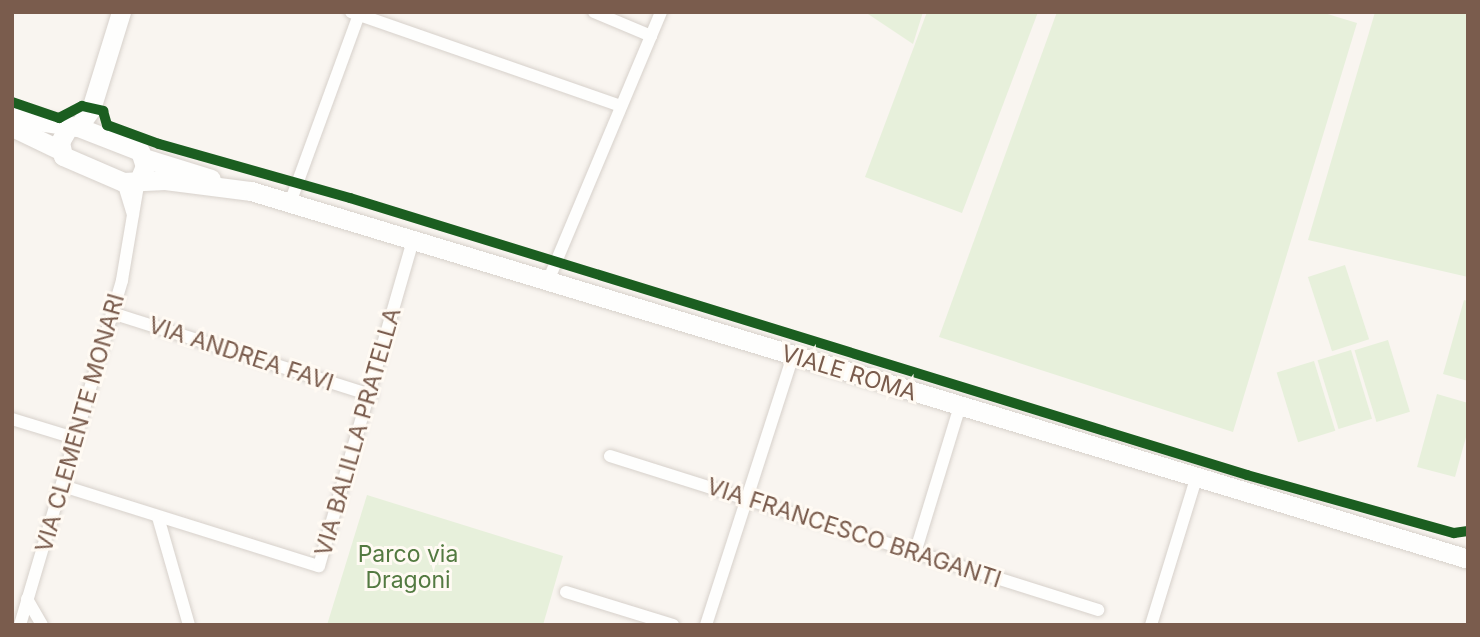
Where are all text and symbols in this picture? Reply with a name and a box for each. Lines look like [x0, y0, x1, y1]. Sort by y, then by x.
street label: VIA CLEMENTE MONARI [30, 291, 130, 555]
street label: VIA BALILLA PRATELLA [309, 305, 407, 559]
street label: VIA ANDREA FAVI [145, 311, 337, 397]
street label: VIALE ROMA [778, 339, 920, 407]
street label: VIA FRANCESCO BRAGANTI [703, 472, 1005, 594]
park label: Parco via Dragoni [358, 540, 458, 594]

